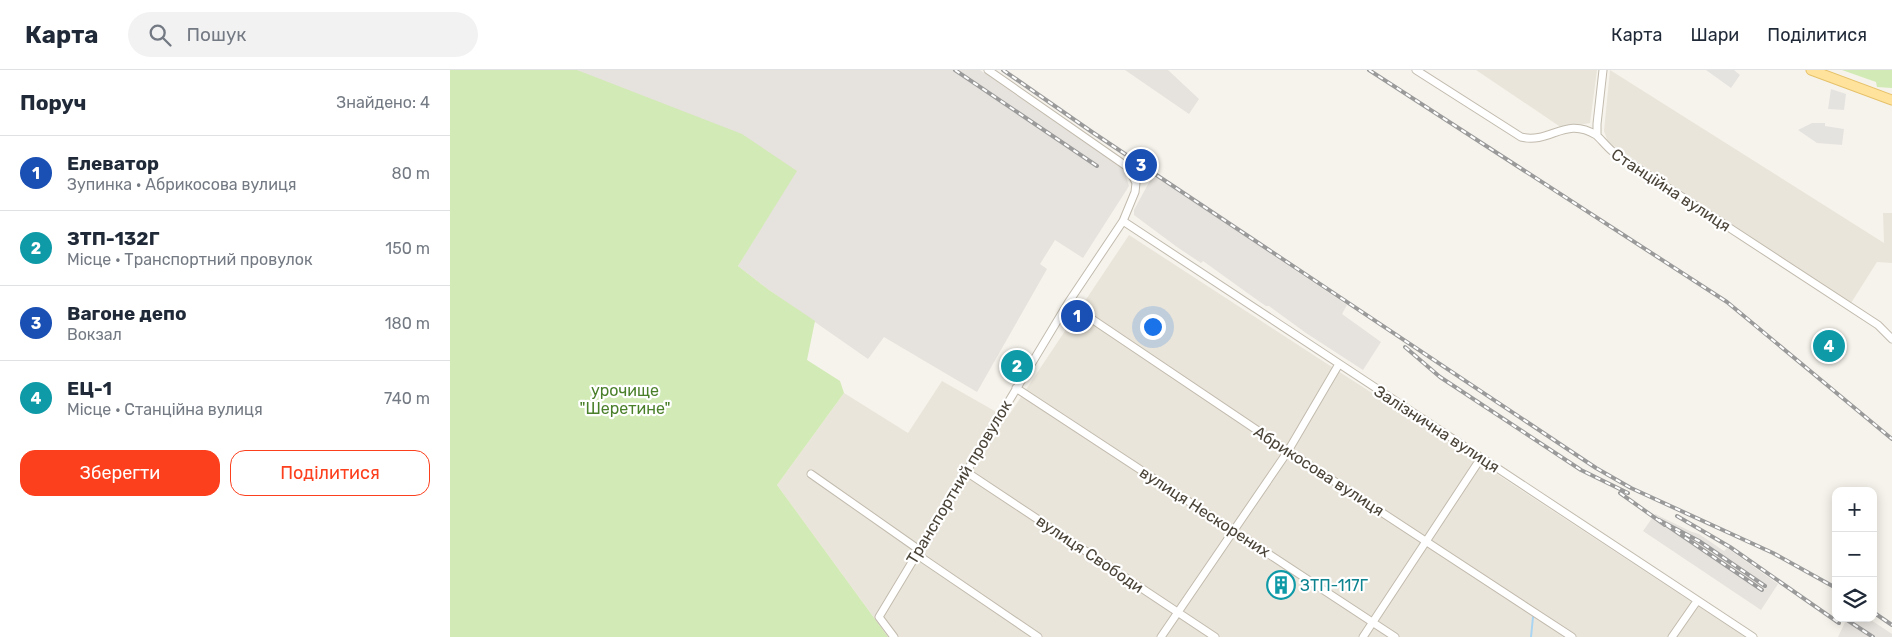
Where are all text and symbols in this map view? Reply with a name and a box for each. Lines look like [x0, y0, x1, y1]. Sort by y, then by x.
search box [128, 12, 478, 57]
text: Карта [25, 21, 98, 49]
icon: search [146, 21, 174, 49]
text: Пошук [186, 23, 246, 46]
text: Карта [1611, 24, 1662, 46]
text: Шари [1690, 24, 1739, 46]
text: Поділитися [1767, 24, 1867, 46]
text: Поруч [20, 90, 86, 115]
text: Знайдено: 4 [336, 93, 430, 112]
street label: Станційна вулиця [1608, 144, 1734, 236]
pin: 3 [1125, 146, 1157, 184]
text: Елеватор [67, 152, 159, 175]
text: 1 [32, 164, 40, 183]
text: 80 m [392, 164, 430, 183]
text: Зупинка · Абрикосова вулиця [67, 175, 297, 194]
text: ЗТП-132Г [67, 227, 159, 250]
text: 2 [31, 239, 41, 258]
text: 150 m [385, 239, 430, 258]
text: Місце · Транспортний провулок [67, 250, 313, 269]
pin: 1 [1061, 297, 1093, 335]
text: Вагоне депо [67, 302, 187, 325]
text: 3 [31, 314, 41, 333]
text: 180 m [385, 314, 430, 333]
your location [1140, 314, 1166, 340]
text: Вокзал [67, 325, 122, 344]
pin: 4 [1813, 327, 1845, 365]
pin: 2 [1001, 347, 1033, 385]
text: ЕЦ-1 [67, 377, 112, 400]
park label: урочище "Шеретине" [580, 381, 670, 418]
street label: Залізнична вулиця [1371, 381, 1503, 477]
text: 4 [31, 389, 41, 408]
text: 740 m [384, 389, 430, 408]
street label: Транспортний провулок [902, 396, 1016, 568]
text: Місце · Станційна вулиця [67, 400, 263, 419]
street label: Абрикосова вулиця [1250, 422, 1388, 520]
button: Зберегти [20, 450, 220, 496]
button: Поділитися [230, 450, 430, 496]
street label: вулиця Нескорених [1136, 463, 1274, 562]
map controls [1832, 487, 1877, 622]
button: + [1832, 487, 1877, 532]
street label: вулиця Свободи [1033, 511, 1147, 597]
button: − [1832, 532, 1877, 577]
building icon: ЗТП-117Г [1266, 570, 1296, 600]
place label: ЗТП-117Г [1300, 576, 1369, 595]
button: layers [1832, 577, 1877, 622]

